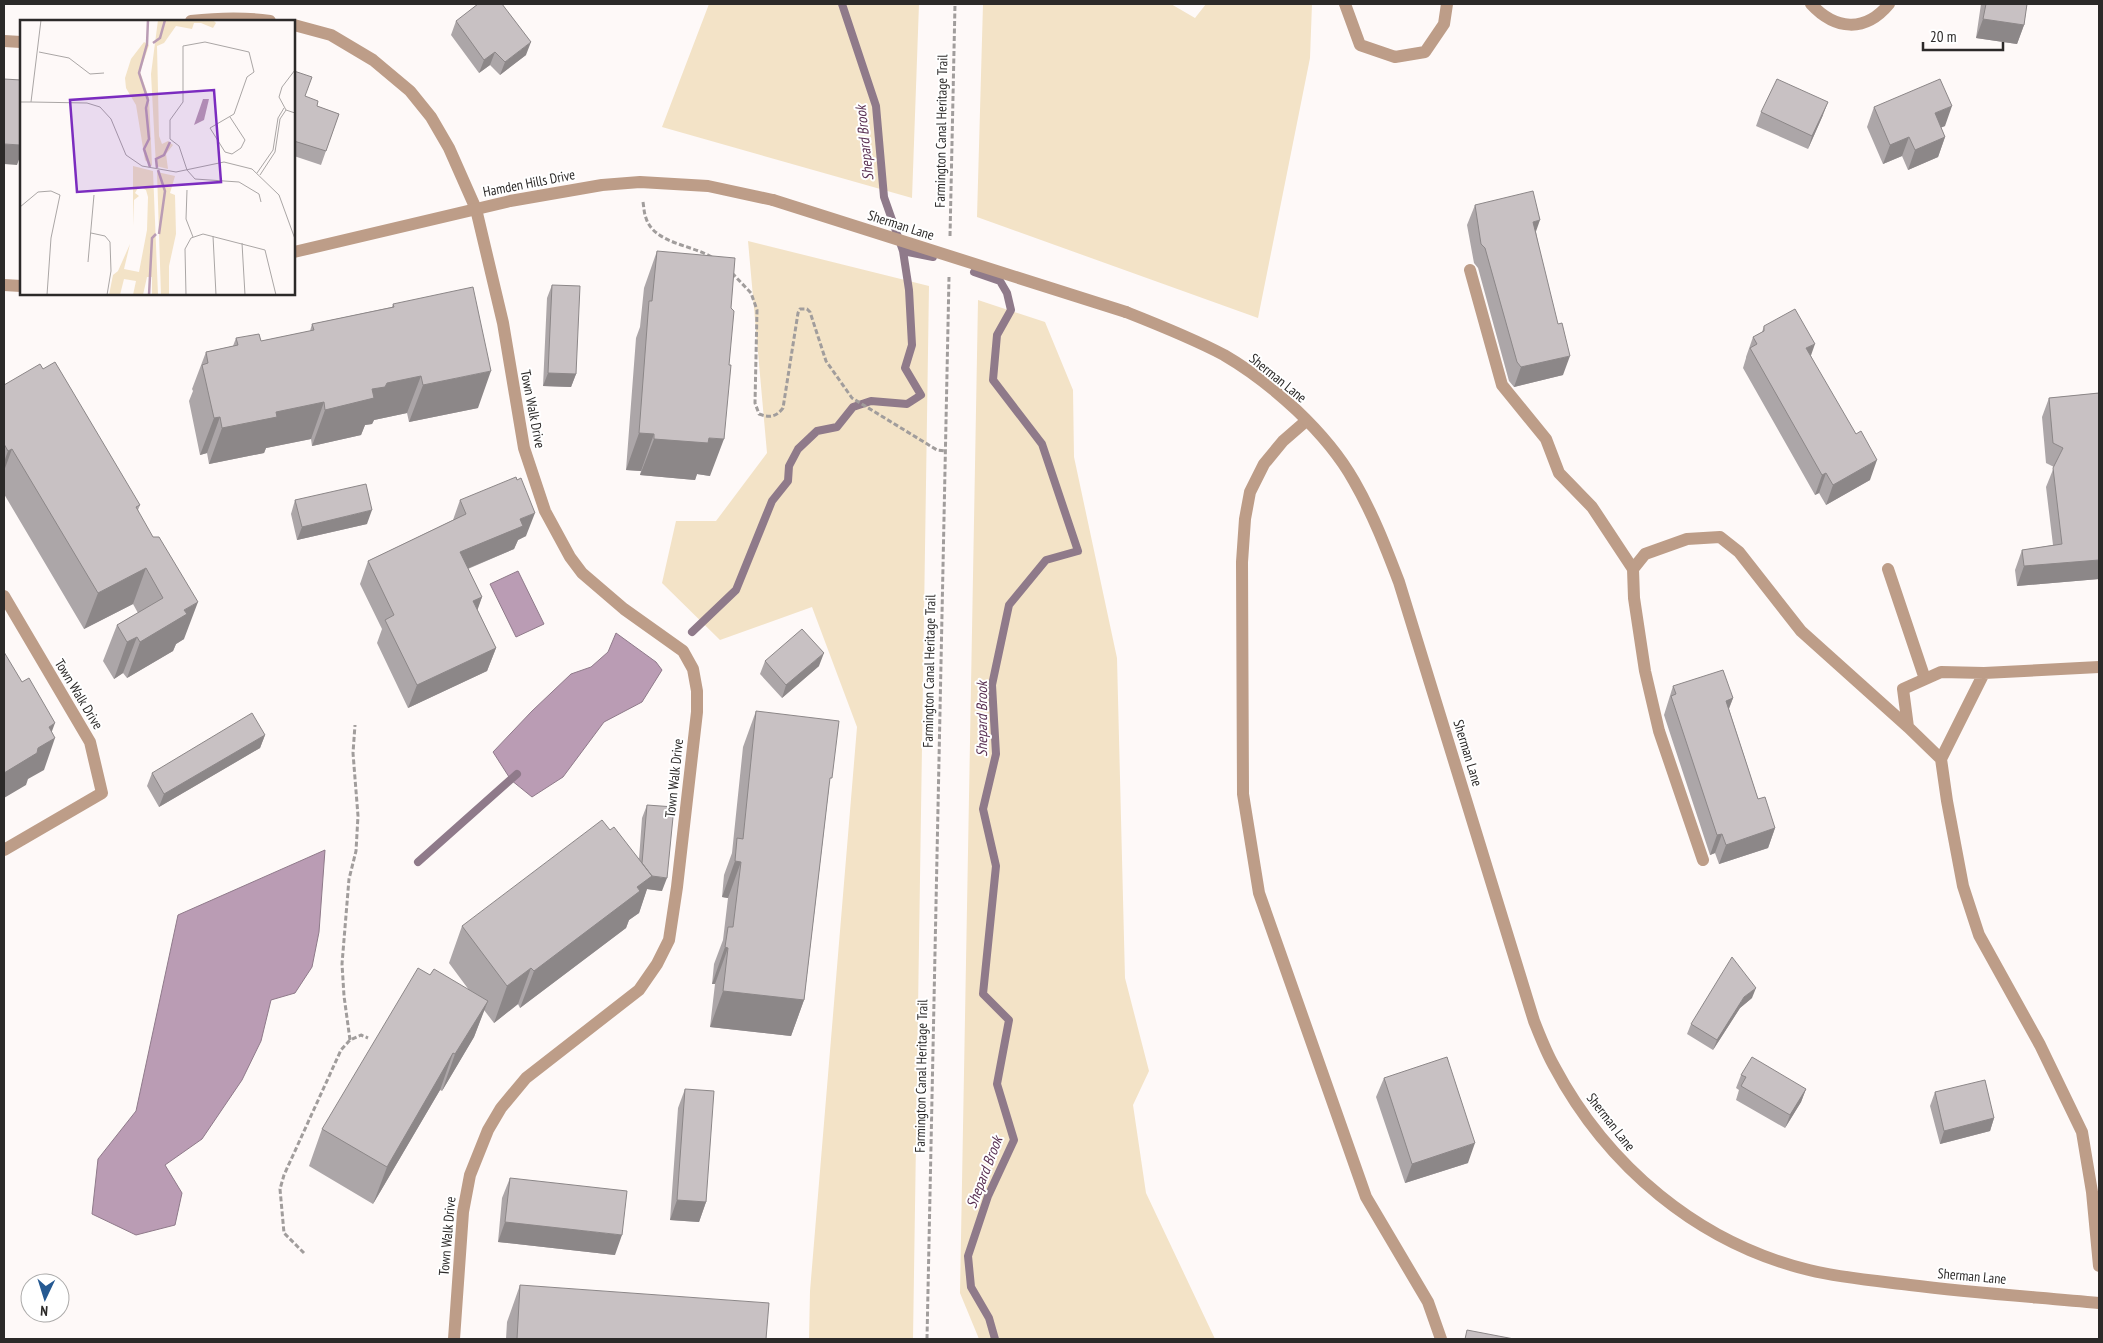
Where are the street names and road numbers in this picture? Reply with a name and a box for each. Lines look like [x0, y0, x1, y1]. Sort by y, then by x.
street label: Farmington Canal Heritage Trail [931, 54, 951, 208]
street label: Hamden Hills Drive [481, 165, 577, 201]
street label: Sherman Lane [866, 206, 937, 244]
street label: Sherman Lane [1246, 349, 1311, 407]
street label: Town Walk Drive [517, 368, 549, 450]
street label: Farmington Canal Heritage Trail [919, 594, 939, 748]
street label: Town Walk Drive [51, 655, 107, 733]
street label: Sherman Lane [1449, 717, 1487, 789]
street label: Town Walk Drive [661, 737, 687, 818]
street label: Farmington Canal Heritage Trail [911, 999, 931, 1153]
street label: Sherman Lane [1583, 1089, 1639, 1155]
street label: Town Walk Drive [435, 1196, 459, 1276]
street label: Sherman Lane [1937, 1264, 2007, 1288]

